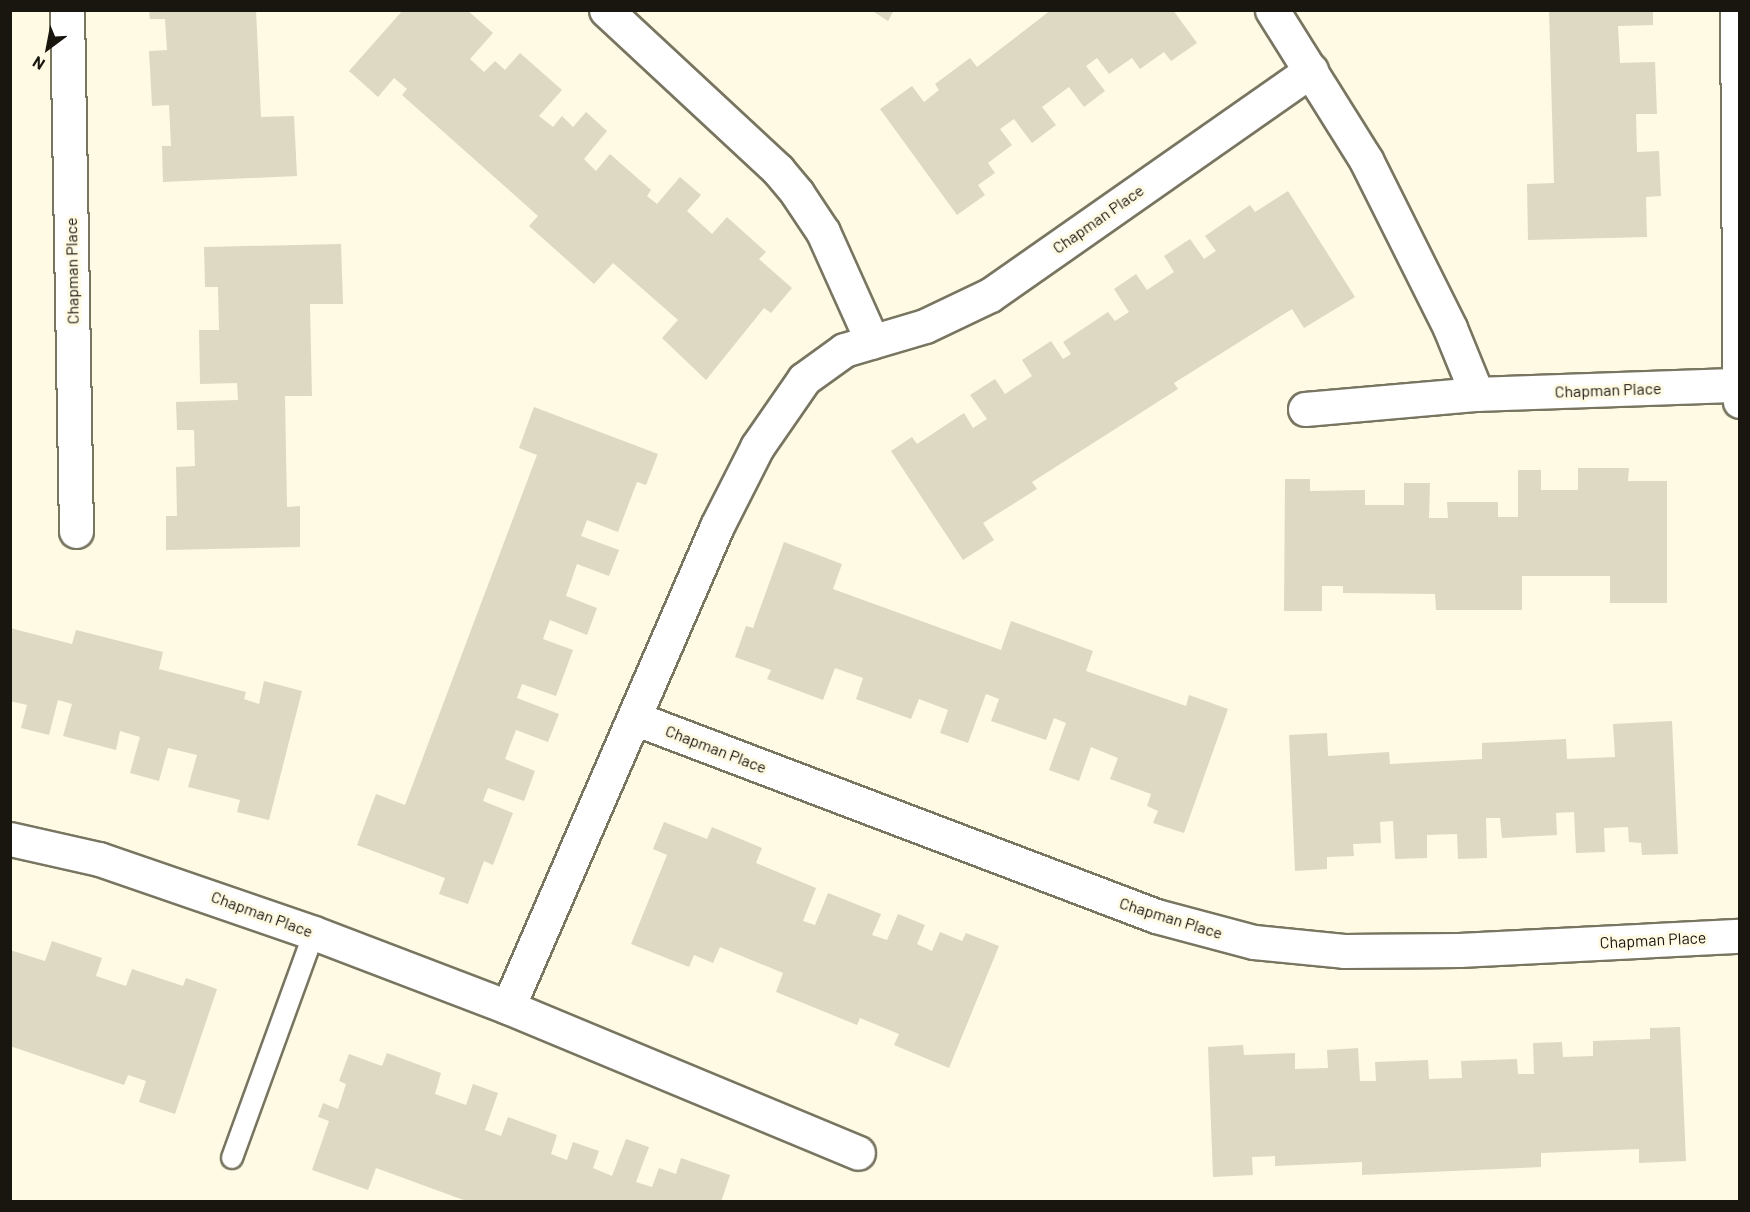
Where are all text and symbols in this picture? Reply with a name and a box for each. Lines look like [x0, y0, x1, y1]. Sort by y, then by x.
north arrow [18, 18, 78, 78]
text: N [29, 53, 48, 75]
street label: Chapman Place [1049, 181, 1147, 257]
street label: Chapman Place [61, 217, 83, 325]
street label: Chapman Place [1554, 379, 1662, 401]
street label: Chapman Place [663, 721, 769, 777]
street label: Chapman Place [209, 887, 315, 941]
street label: Chapman Place [1117, 893, 1225, 943]
street label: Chapman Place [1599, 928, 1707, 952]

